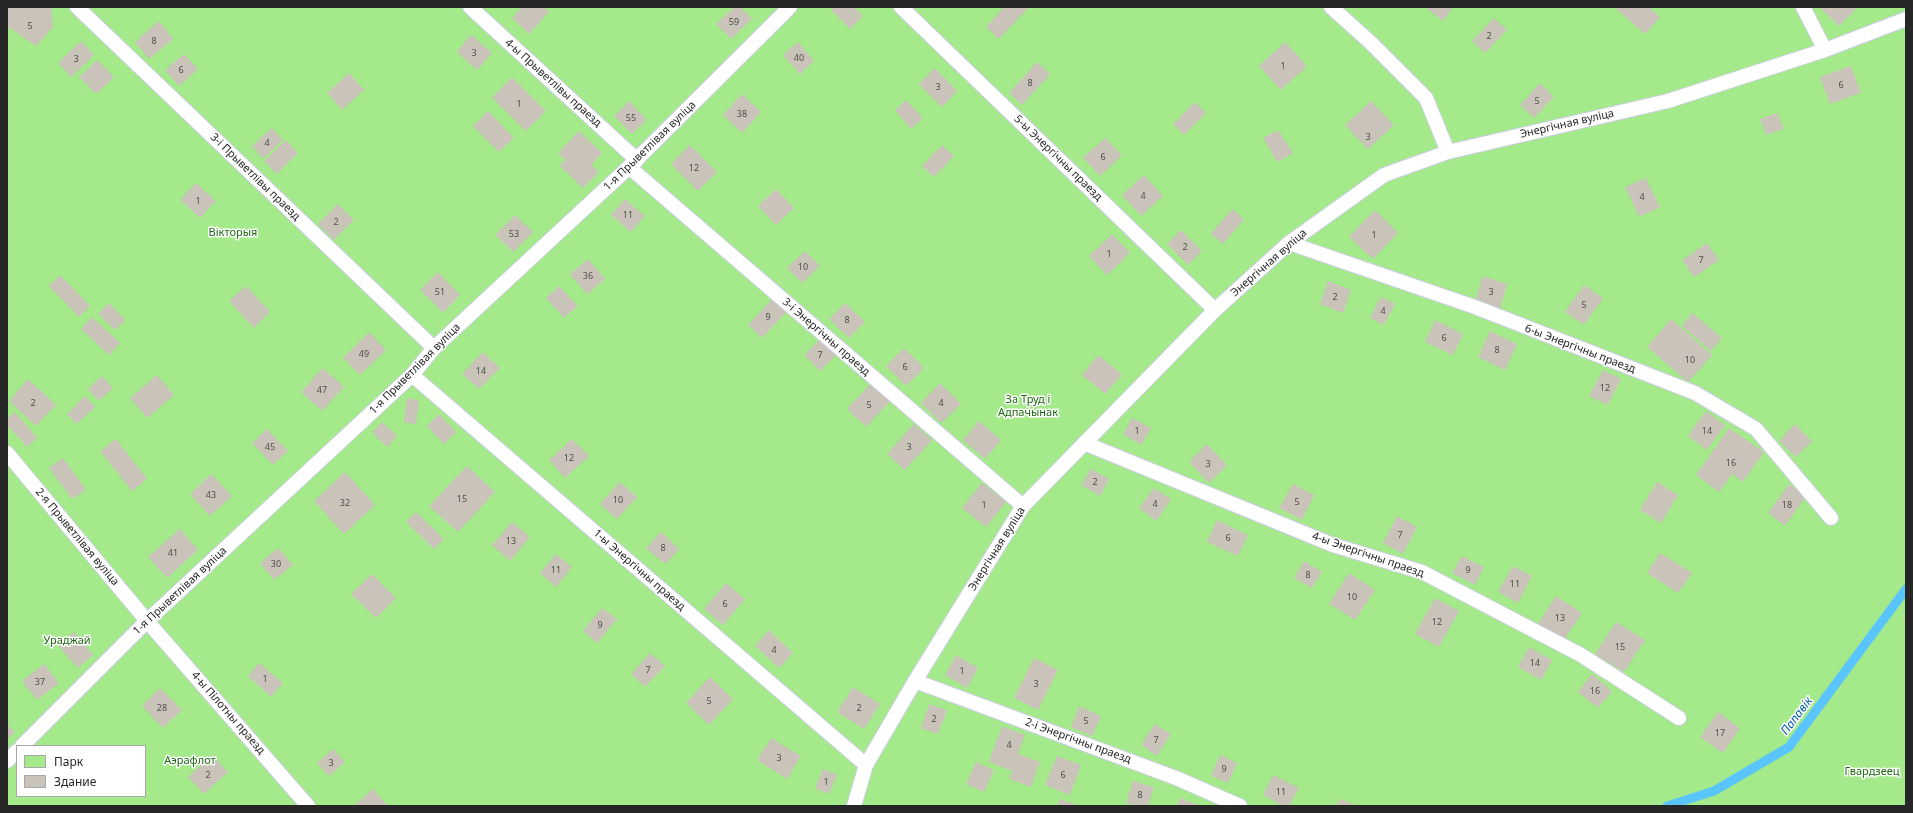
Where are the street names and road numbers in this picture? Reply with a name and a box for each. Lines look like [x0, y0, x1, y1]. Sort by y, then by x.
street label: 4-ы Прыветлівы праезд [502, 36, 604, 130]
street label: 1-я Прыветлівая вуліца [601, 98, 699, 194]
street label: Энергічная вуліца [1519, 107, 1615, 141]
street label: 5-ы Энергічны праезд [1011, 112, 1105, 204]
street label: 3-і Прыветлівы праезд [207, 131, 303, 223]
street label: Энергічная вуліца [1228, 226, 1310, 300]
street label: 3-і Энергічны праезд [779, 295, 873, 379]
street label: 1-я Прыветлівая вуліца [367, 321, 463, 417]
street label: 6-ы Энергічны праезд [1523, 322, 1637, 376]
street label: 2-я Прыветлівая вуліца [32, 486, 122, 588]
street label: Энергічная вуліца [966, 505, 1028, 593]
street label: 1-ы Энергічны праезд [590, 527, 688, 613]
street label: 4-ы Энергічны праезд [1310, 530, 1426, 580]
street label: 1-я Прыветлівая вуліца [130, 544, 230, 638]
street label: 4-ы Пілотны праезд [188, 669, 268, 757]
street label: 2-і Энергічны праезд [1023, 716, 1133, 766]

